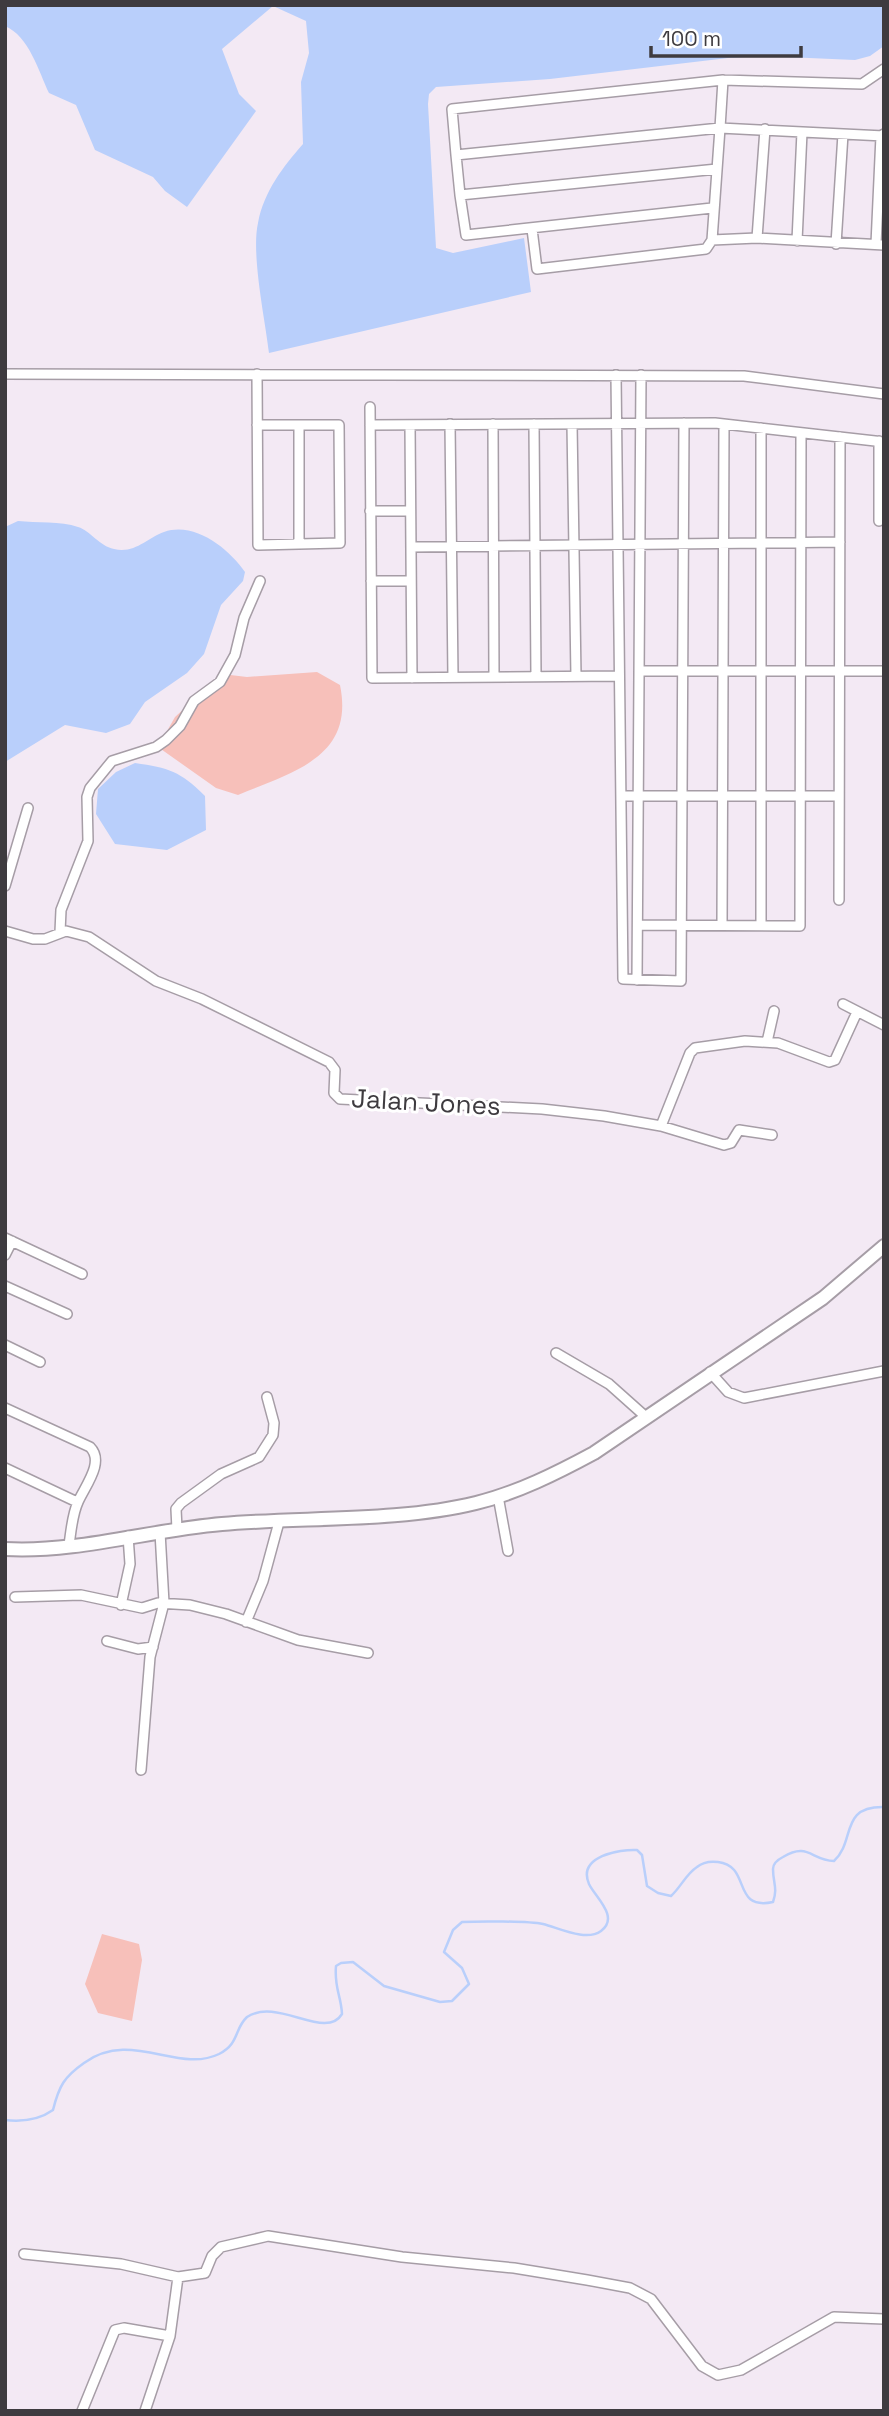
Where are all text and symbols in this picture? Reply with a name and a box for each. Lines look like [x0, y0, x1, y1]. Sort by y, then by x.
scale bar [651, 14, 802, 58]
text: 100 m [662, 25, 721, 52]
street label: Jalan Jones [350, 1081, 502, 1123]

